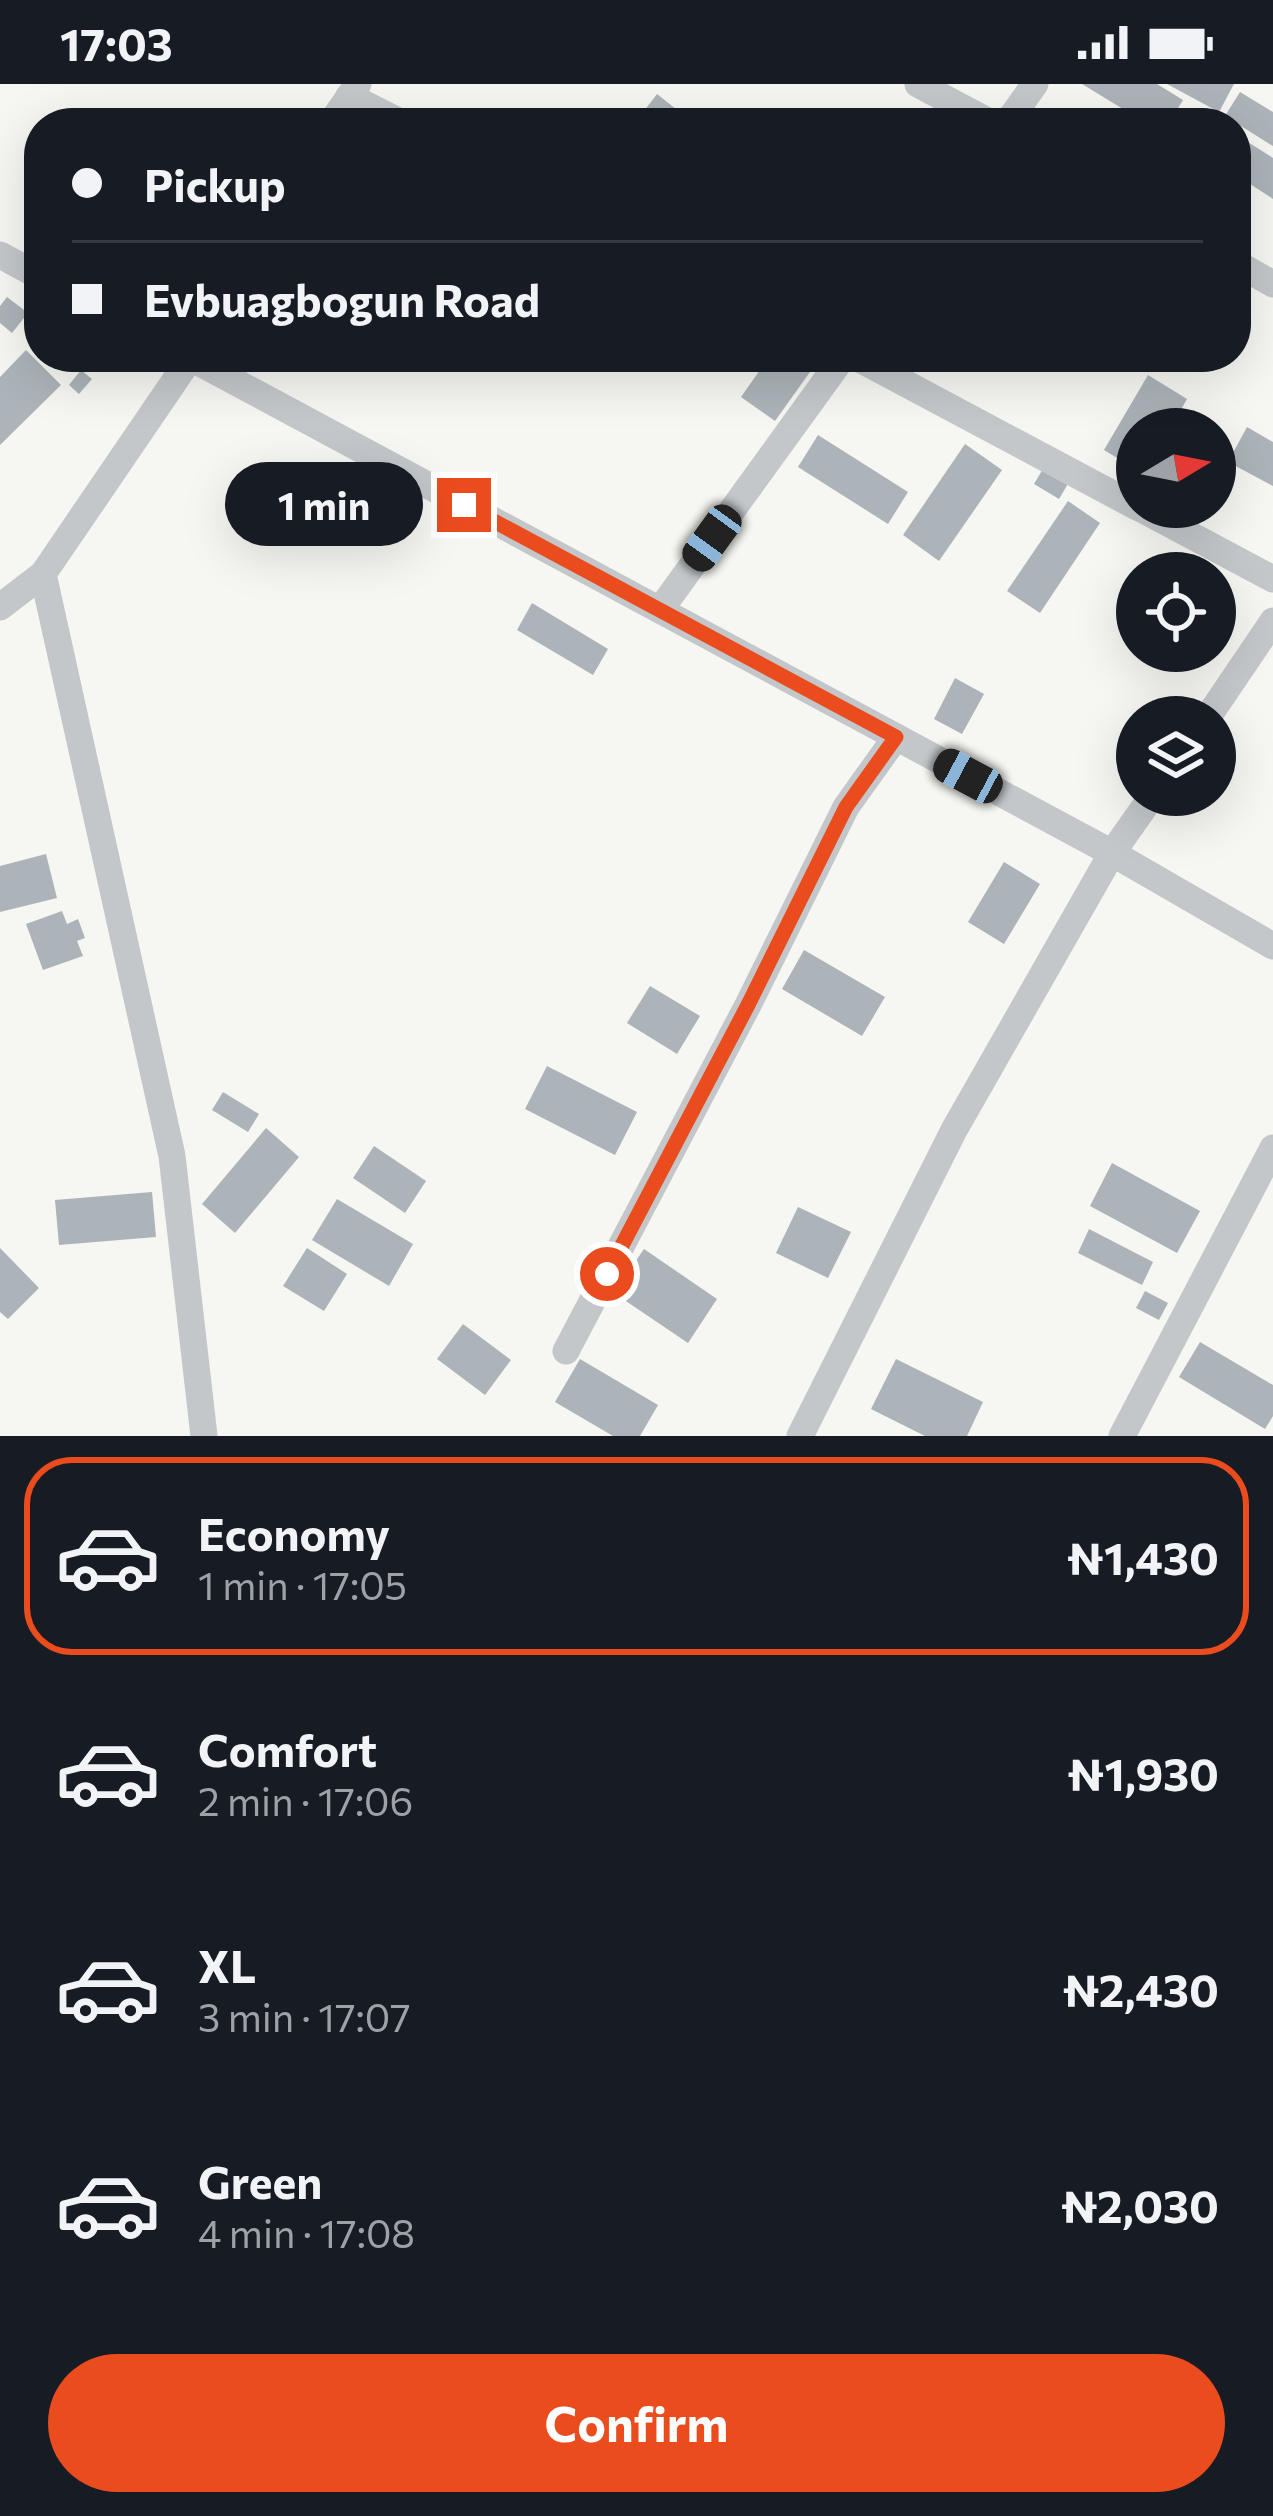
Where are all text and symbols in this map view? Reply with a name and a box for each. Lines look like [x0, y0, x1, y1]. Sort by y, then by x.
text: 17:03 [60, 15, 173, 70]
text: Pickup [144, 156, 286, 211]
text: Evbuagbogun Road [144, 271, 540, 326]
north arrow [1116, 408, 1236, 528]
map controls [1116, 408, 1236, 816]
callout: 1 min [224, 463, 422, 547]
route end [437, 478, 491, 532]
text: 1 min [278, 480, 370, 528]
car [676, 498, 748, 578]
button: locate [1116, 552, 1236, 672]
button: layers [1116, 696, 1236, 816]
car [928, 743, 1008, 809]
route start [580, 1247, 634, 1301]
icon: car [54, 1502, 162, 1610]
text: Economy [198, 1505, 390, 1560]
text: ₦1,430 [1067, 1529, 1219, 1584]
text: 1 min · 17:05 [198, 1560, 407, 1608]
icon: car [54, 1718, 162, 1826]
text: Comfort [198, 1721, 377, 1776]
text: ₦1,930 [1067, 1745, 1219, 1800]
text: 2 min · 17:06 [198, 1776, 413, 1824]
icon: car [54, 1934, 162, 2042]
text: XL [198, 1937, 256, 1992]
text: ₦2,430 [1063, 1961, 1219, 2016]
text: 3 min · 17:07 [198, 1992, 411, 2040]
icon: car [54, 2150, 162, 2258]
text: Green [198, 2153, 322, 2208]
text: ₦2,030 [1061, 2177, 1219, 2232]
text: 4 min · 17:08 [198, 2208, 415, 2256]
button: Confirm [48, 2354, 1225, 2492]

